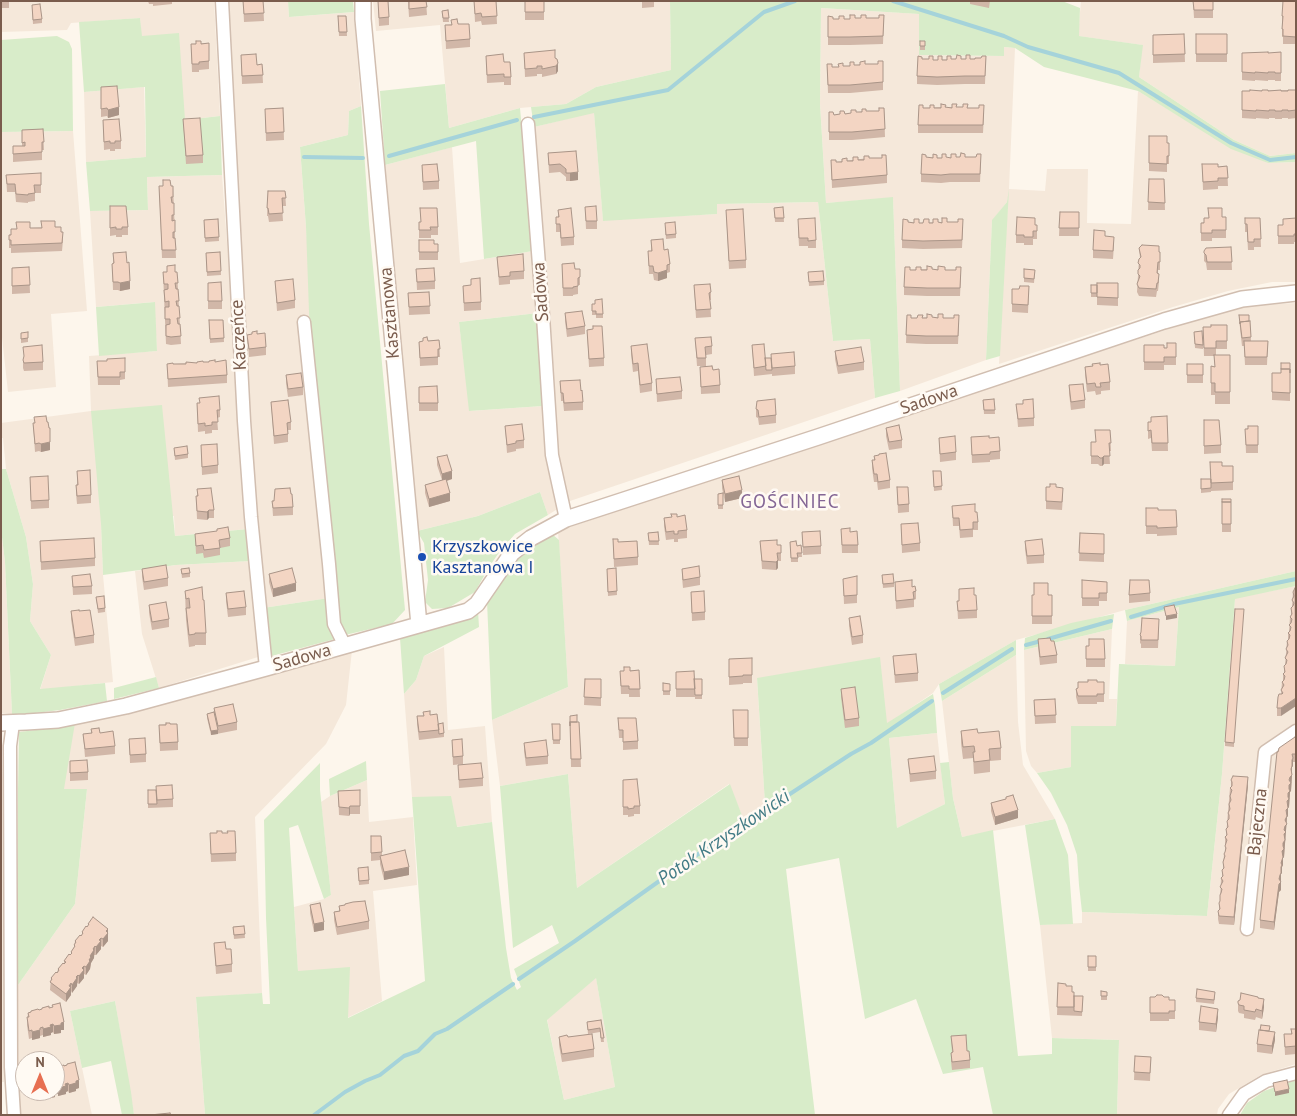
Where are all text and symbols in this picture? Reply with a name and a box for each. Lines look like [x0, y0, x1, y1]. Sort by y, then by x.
street label: Sadowa [528, 261, 554, 323]
street label: Kasztanowa [375, 266, 405, 360]
street label: Kaczeńce [226, 299, 252, 371]
street label: Sadowa [897, 380, 961, 420]
district label: GOŚCINIEC [739, 492, 841, 514]
place label: Krzyszkowice Kasztanowa I [432, 536, 534, 578]
marker: Krzyszkowice Kasztanowa I [416, 551, 428, 563]
street label: Sadowa [270, 639, 334, 677]
water label: Potok Krzyszkowicki [654, 785, 794, 891]
street label: Bajeczna [1244, 787, 1272, 857]
north arrow [15, 1051, 65, 1101]
text: N [35, 1053, 45, 1071]

